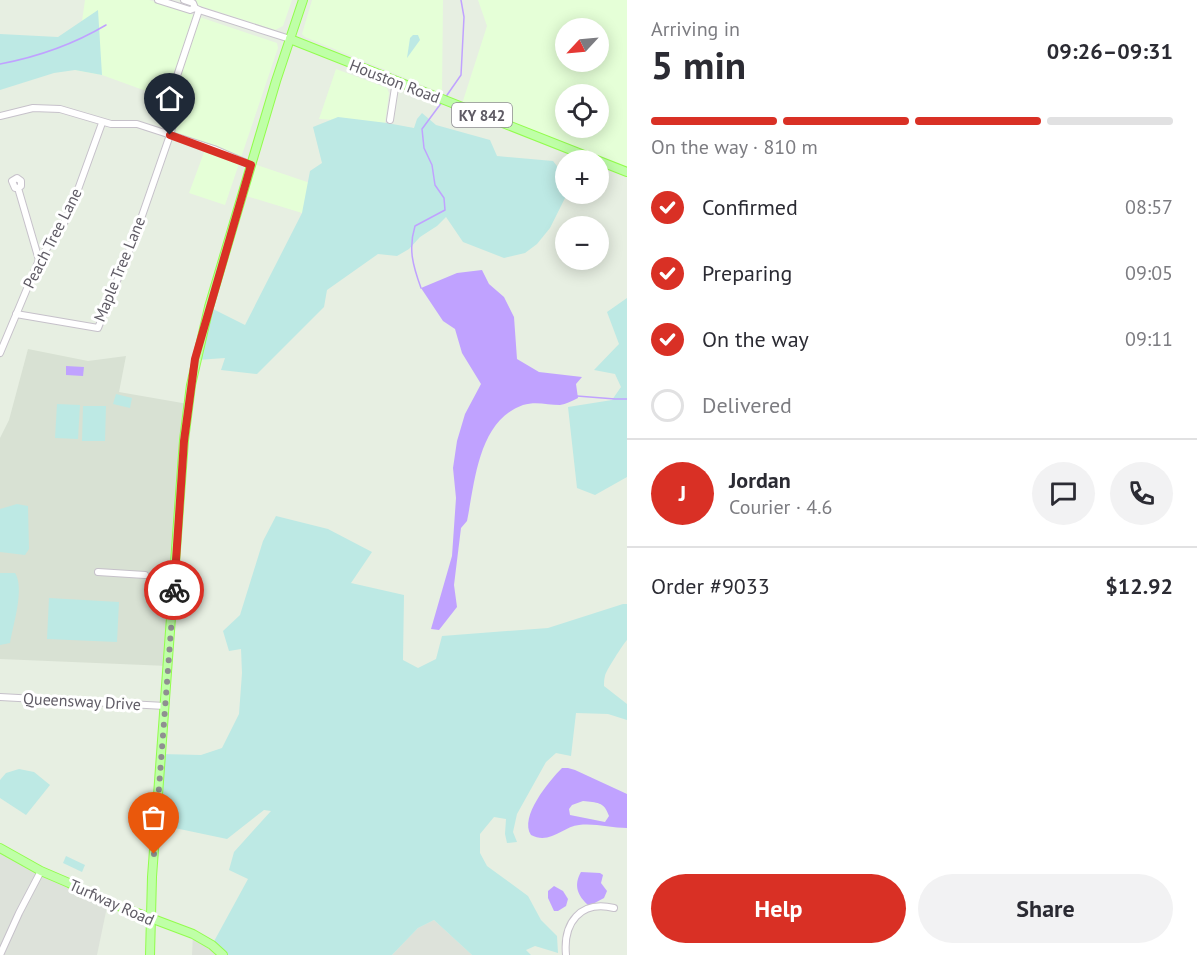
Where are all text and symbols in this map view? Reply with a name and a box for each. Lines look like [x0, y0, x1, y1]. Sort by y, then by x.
text: Arriving in [651, 16, 740, 42]
north arrow [555, 18, 609, 72]
map controls [555, 18, 609, 270]
text: 09:26–09:31 [1047, 37, 1173, 65]
text: 5 min [651, 39, 746, 90]
street label: Houston Road [347, 55, 443, 107]
pin [144, 73, 195, 135]
icon: home [153, 82, 186, 115]
button: locate [555, 84, 609, 138]
road number: KY 842 [452, 103, 512, 127]
text: On the way · 810 m [651, 134, 818, 160]
button: + [555, 150, 609, 204]
street label: Peach Tree Lane [18, 184, 86, 292]
icon: check [651, 191, 684, 224]
text: Confirmed [702, 193, 798, 221]
text: 08:57 [1125, 194, 1173, 220]
street label: Maple Tree Lane [89, 214, 149, 324]
button: − [555, 216, 609, 270]
icon: check [651, 257, 684, 290]
text: Preparing [702, 259, 792, 287]
text: 09:05 [1125, 260, 1173, 286]
icon: check [651, 323, 684, 356]
text: On the way [702, 325, 809, 353]
text: 09:11 [1125, 326, 1173, 352]
text: Delivered [702, 391, 792, 419]
button: chat [1032, 462, 1095, 525]
button: phone [1110, 462, 1173, 525]
text: Jordan [729, 466, 791, 494]
text: J [679, 479, 686, 507]
text: Courier · 4.6 [729, 494, 832, 520]
courier [144, 560, 204, 620]
text: Order #9033 [651, 572, 770, 600]
text: $12.92 [1105, 572, 1173, 600]
icon: bike [158, 574, 191, 607]
street label: Queensway Drive [23, 688, 141, 714]
pin [128, 792, 179, 854]
icon: bag [137, 801, 170, 834]
street label: Turfway Road [66, 874, 158, 930]
button: Help [651, 874, 906, 943]
button: Share [918, 874, 1173, 943]

